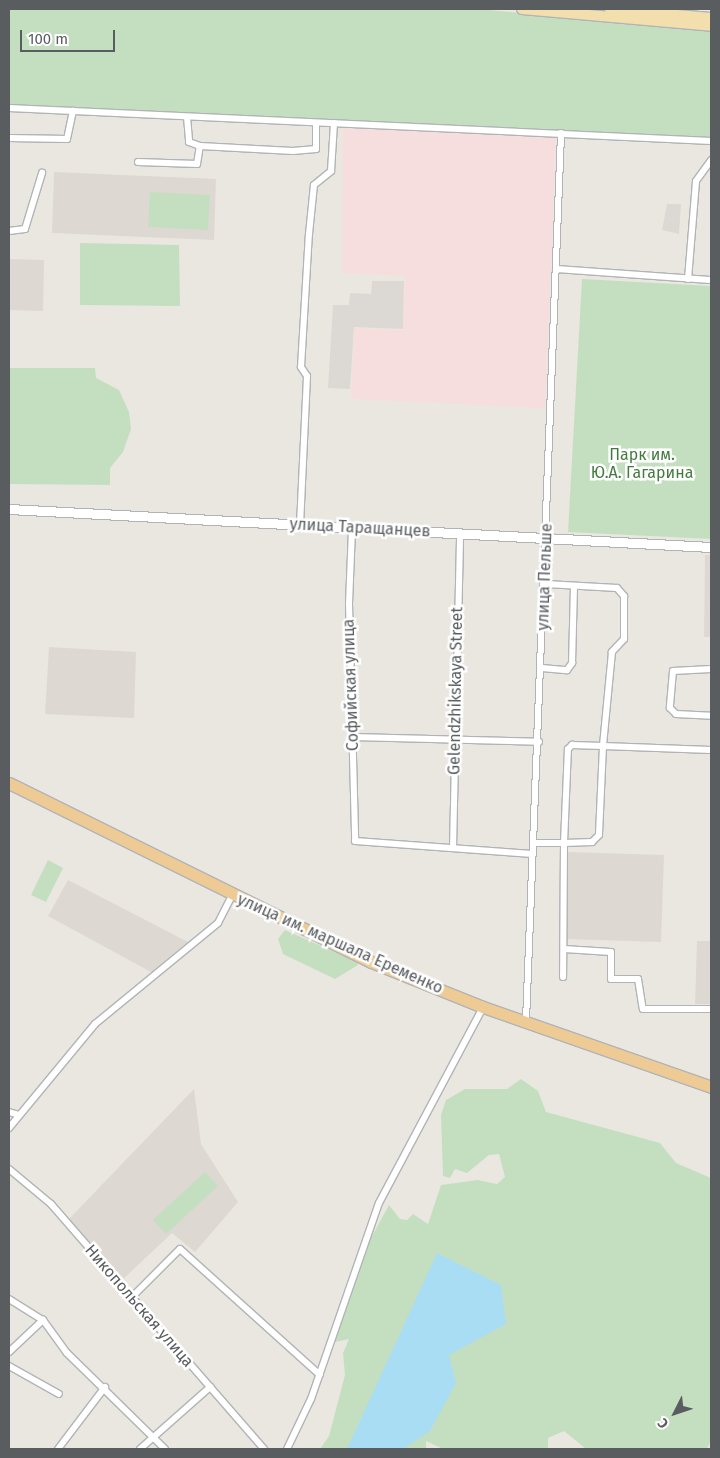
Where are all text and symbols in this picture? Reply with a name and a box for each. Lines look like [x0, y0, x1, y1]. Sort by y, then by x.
scale bar [22, 20, 118, 52]
text: 100 m [28, 30, 68, 48]
park label: Парк им. Ю.А. Гагарина [591, 445, 693, 483]
street label: улица Таращанцев [289, 515, 431, 541]
street label: улица Пельше [534, 523, 556, 631]
street label: Gelendzhikskaya Street [445, 607, 467, 775]
street label: Софийская улица [339, 619, 363, 751]
street label: улица им. маршала Еременко [234, 890, 446, 998]
street label: Никопольская улица [81, 1241, 197, 1371]
north arrow [650, 1388, 700, 1438]
text: С [654, 1415, 672, 1432]

